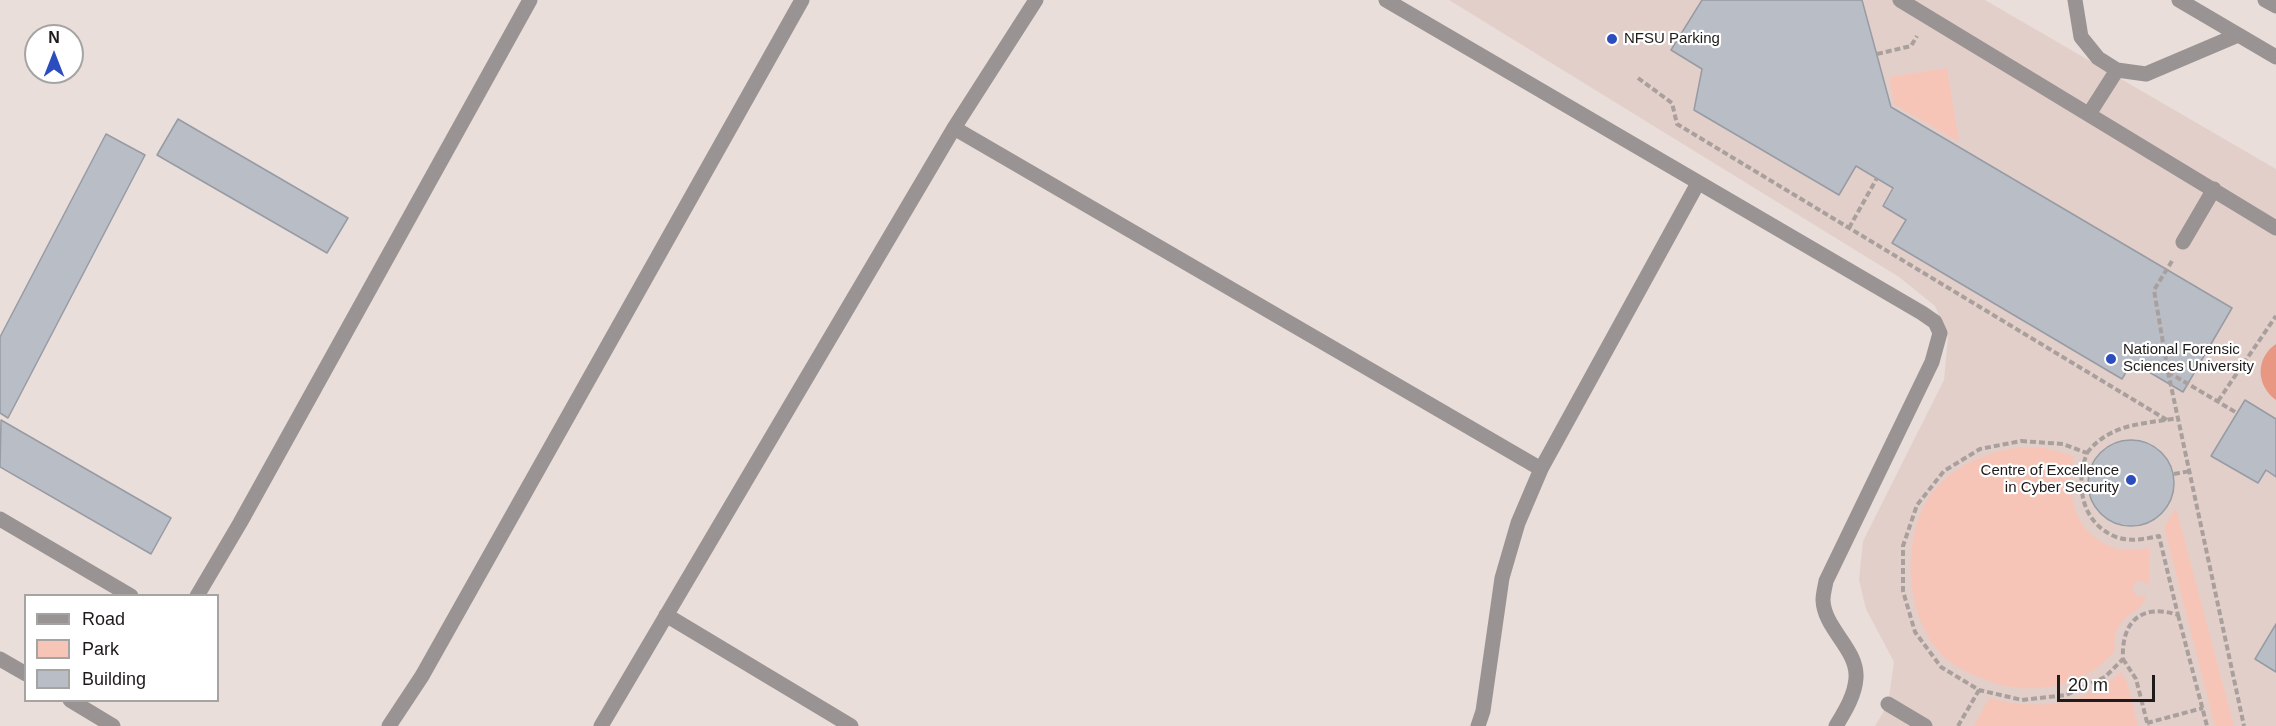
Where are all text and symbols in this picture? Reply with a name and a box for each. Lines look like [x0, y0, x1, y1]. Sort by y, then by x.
north arrow [24, 24, 84, 84]
text: N [48, 29, 60, 46]
place label: NFSU Parking [1624, 30, 1720, 48]
marker: NFSU Parking [1605, 32, 1619, 46]
place label: National Forensic Sciences University [2123, 341, 2254, 376]
marker: National Forensic Sciences University [2104, 352, 2118, 366]
place label: Centre of Excellence in Cyber Security [1981, 462, 2119, 497]
marker: Centre of Excellence in Cyber Security [2124, 473, 2138, 487]
legend [24, 594, 219, 702]
text: Road [82, 609, 125, 629]
text: Park [82, 639, 119, 659]
scale bar [2060, 663, 2158, 701]
text: Building [82, 669, 146, 689]
text: 20 m [2068, 675, 2108, 695]

